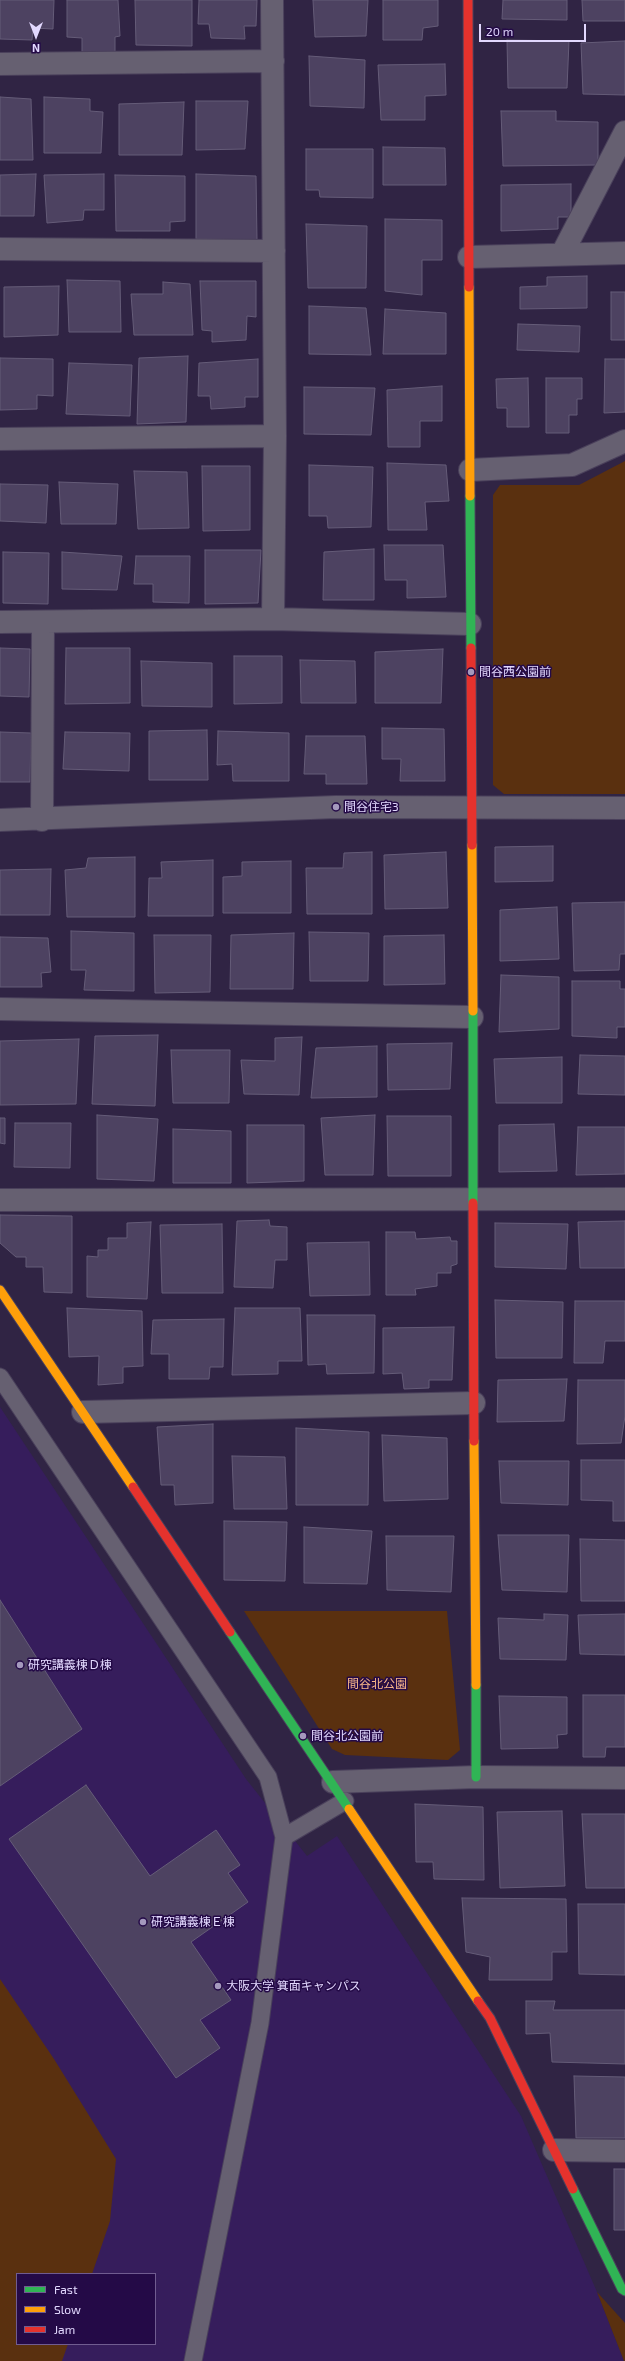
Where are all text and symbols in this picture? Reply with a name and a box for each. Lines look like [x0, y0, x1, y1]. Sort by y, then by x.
north arrow [16, 16, 56, 56]
scale bar [481, 16, 588, 42]
text: 20 m [486, 24, 513, 38]
text: N [32, 42, 40, 55]
place label: 間谷西公園前 [479, 665, 551, 679]
marker: 間谷西公園前 [466, 667, 476, 677]
place label: 間谷住宅3 [344, 800, 399, 814]
marker: 間谷住宅3 [331, 802, 341, 812]
place label: 研究講義棟Ｄ棟 [28, 1658, 112, 1672]
marker: 研究講義棟Ｄ棟 [15, 1660, 25, 1670]
park label: 間谷北公園 [347, 1677, 407, 1691]
place label: 間谷北公園前 [311, 1729, 383, 1743]
marker: 間谷北公園前 [298, 1731, 308, 1741]
place label: 研究講義棟Ｅ棟 [151, 1915, 235, 1929]
marker: 研究講義棟Ｅ棟 [138, 1917, 148, 1927]
place label: 大阪大学 箕面キャンパス [226, 1979, 361, 1993]
marker: 大阪大学 箕面キャンパス [213, 1981, 223, 1991]
legend [16, 2273, 156, 2345]
text: Fast [54, 2282, 77, 2296]
text: Slow [54, 2302, 81, 2316]
text: Jam [54, 2322, 75, 2336]

